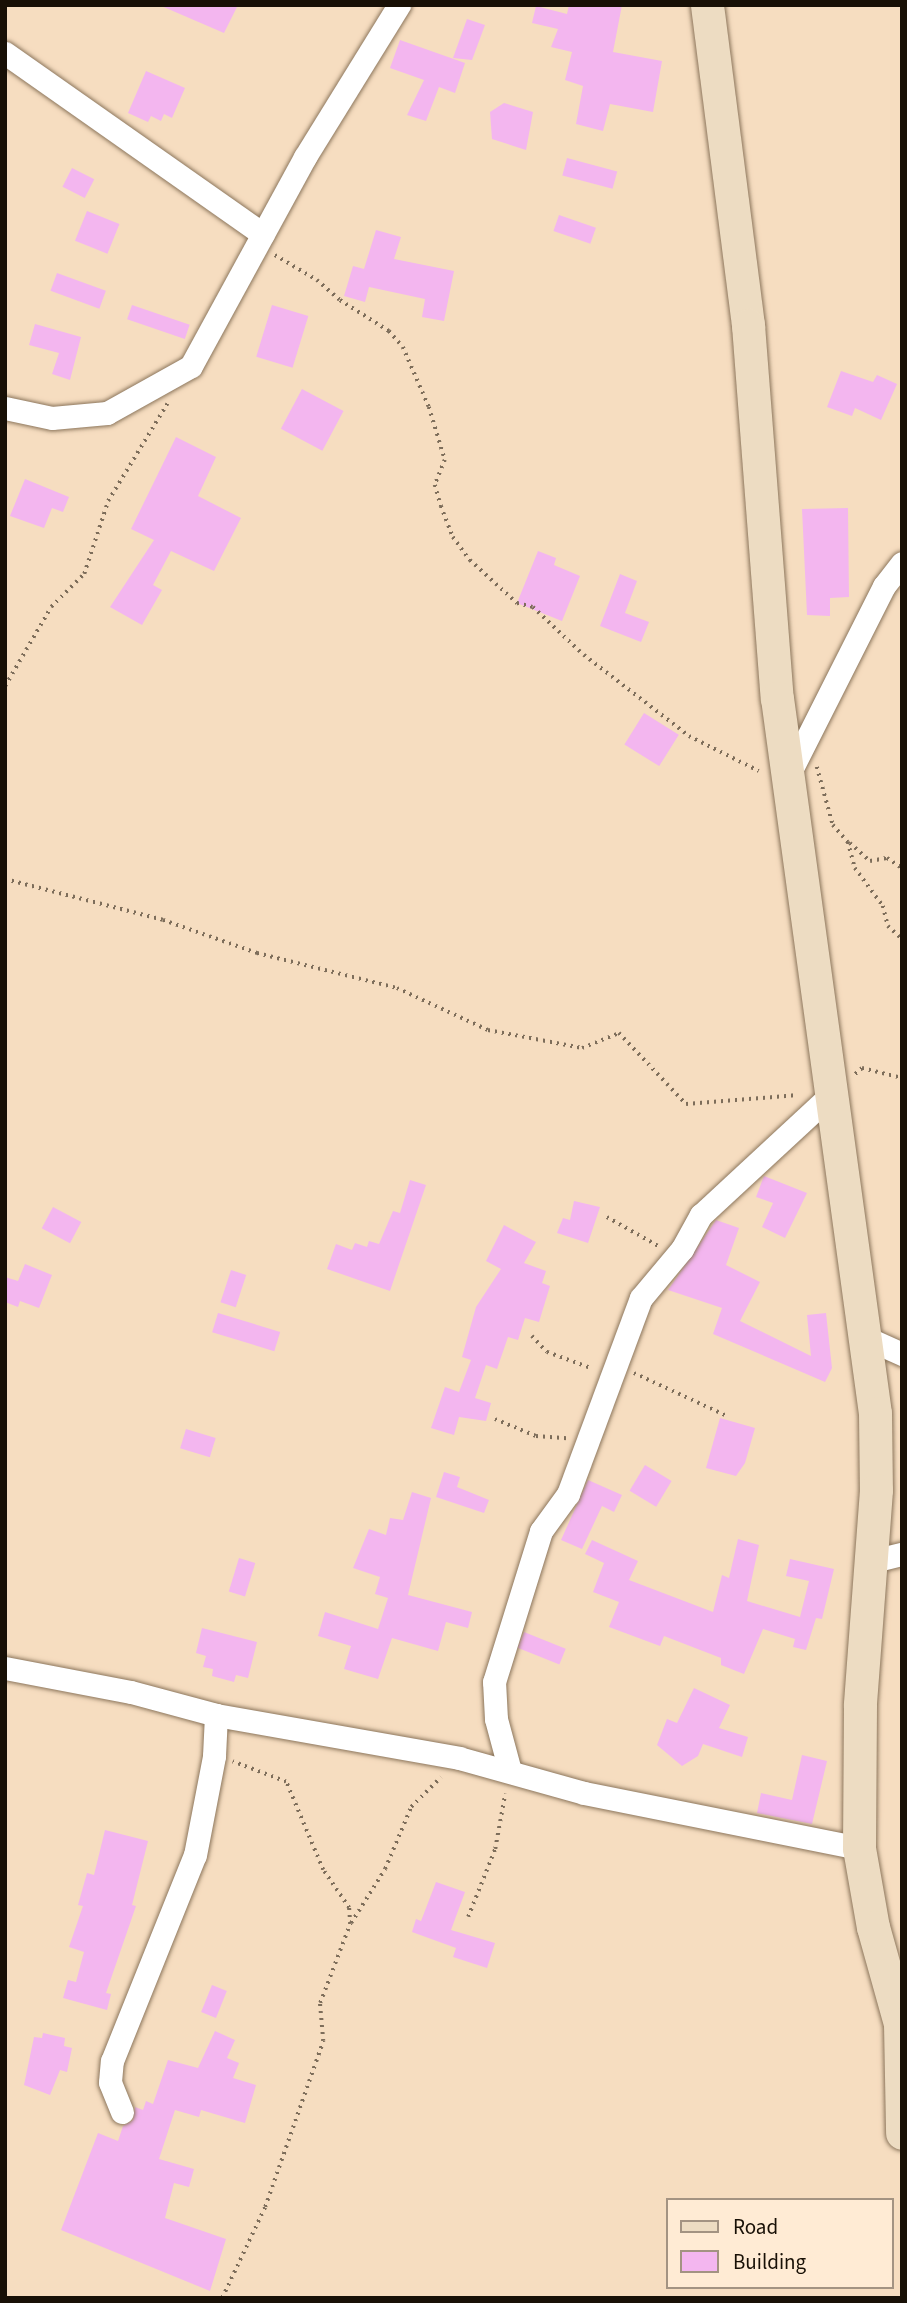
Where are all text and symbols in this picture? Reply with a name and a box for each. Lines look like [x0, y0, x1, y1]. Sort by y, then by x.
legend [666, 2198, 893, 2289]
text: Road [733, 2212, 778, 2242]
text: Building [733, 2247, 806, 2277]

